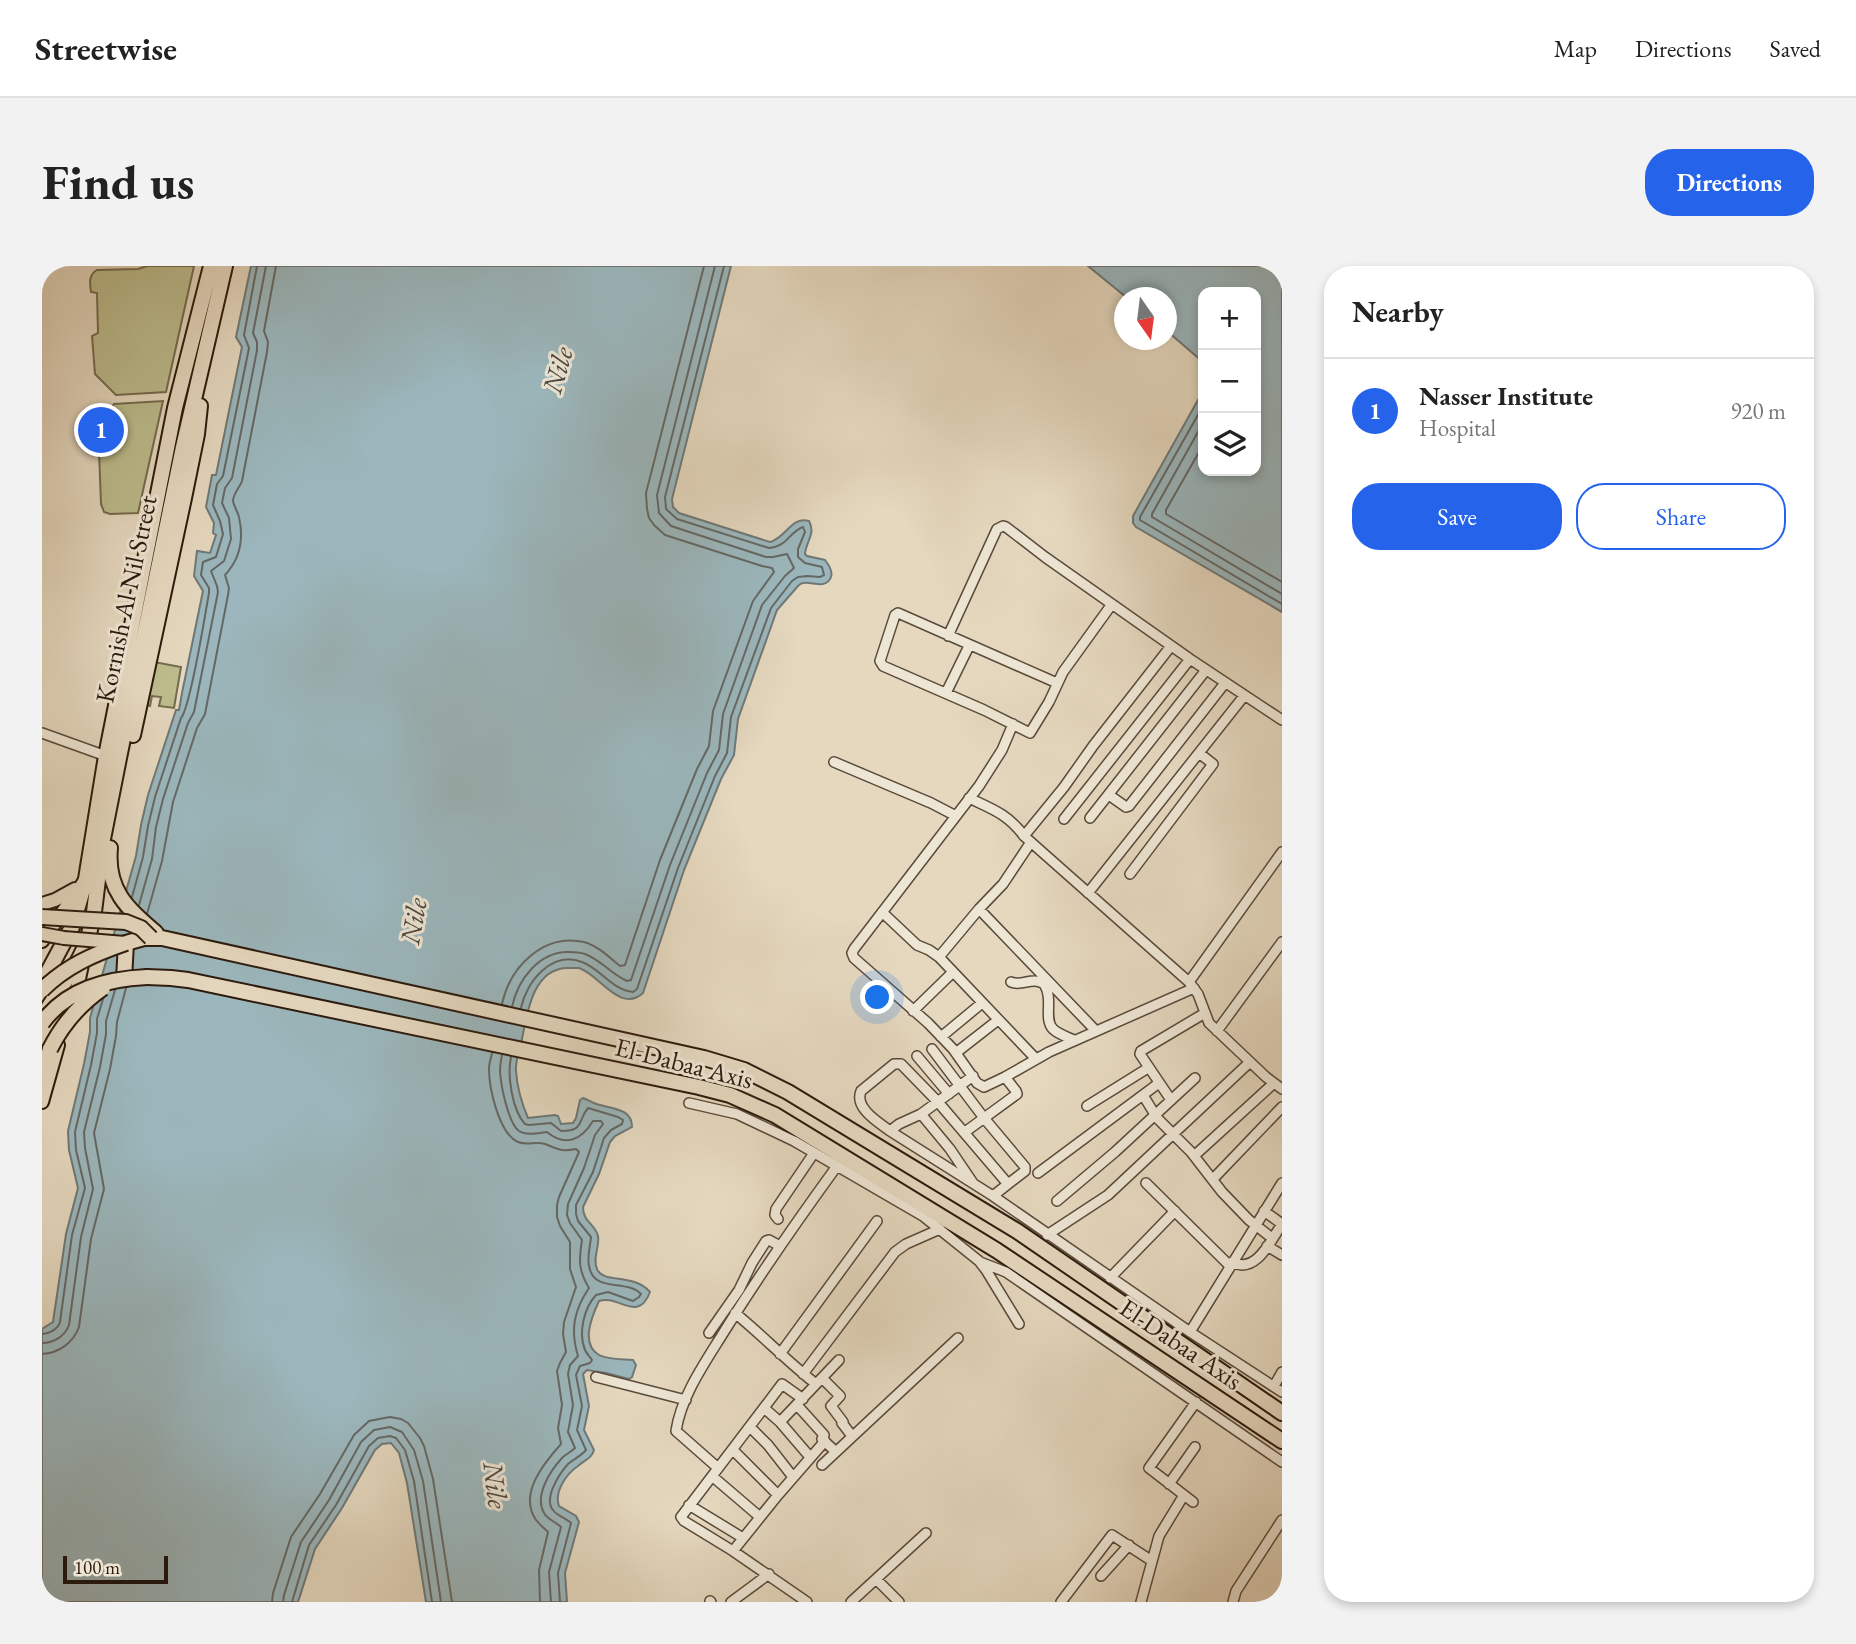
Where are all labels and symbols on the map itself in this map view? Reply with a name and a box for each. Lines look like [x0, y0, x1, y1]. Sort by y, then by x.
north arrow [1114, 287, 1177, 350]
water label: Nile [533, 342, 581, 398]
pin: 1 [78, 404, 124, 456]
street label: Kornish Al Nil Street [87, 492, 165, 706]
water label: Nile [391, 894, 435, 948]
your location [860, 980, 894, 1014]
street label: El-Dabaa Axis [612, 1029, 756, 1097]
street label: El-Dabaa Axis [1113, 1291, 1249, 1397]
water label: Nile [475, 1459, 517, 1511]
scale bar [63, 1553, 168, 1585]

